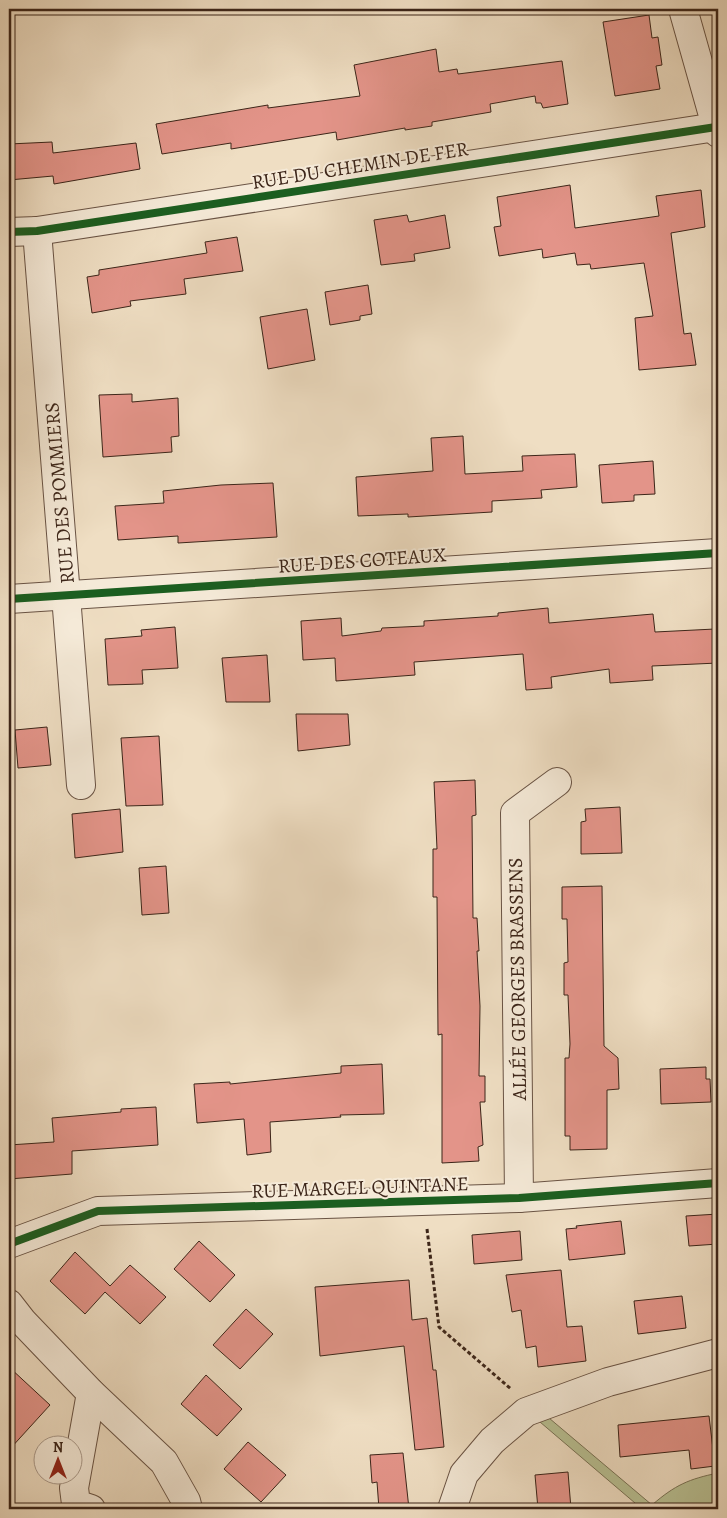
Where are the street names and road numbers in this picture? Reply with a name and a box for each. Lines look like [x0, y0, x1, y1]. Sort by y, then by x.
street label: RUE DU CHEMIN DE FER [250, 135, 471, 196]
street label: RUE DES POMMIERS [38, 401, 81, 585]
street label: RUE DES COTEAUX [277, 541, 448, 580]
street label: ALLÉE GEORGES BRASSENS [502, 857, 533, 1102]
street label: RUE MARCEL QUINTANE [251, 1170, 469, 1205]

